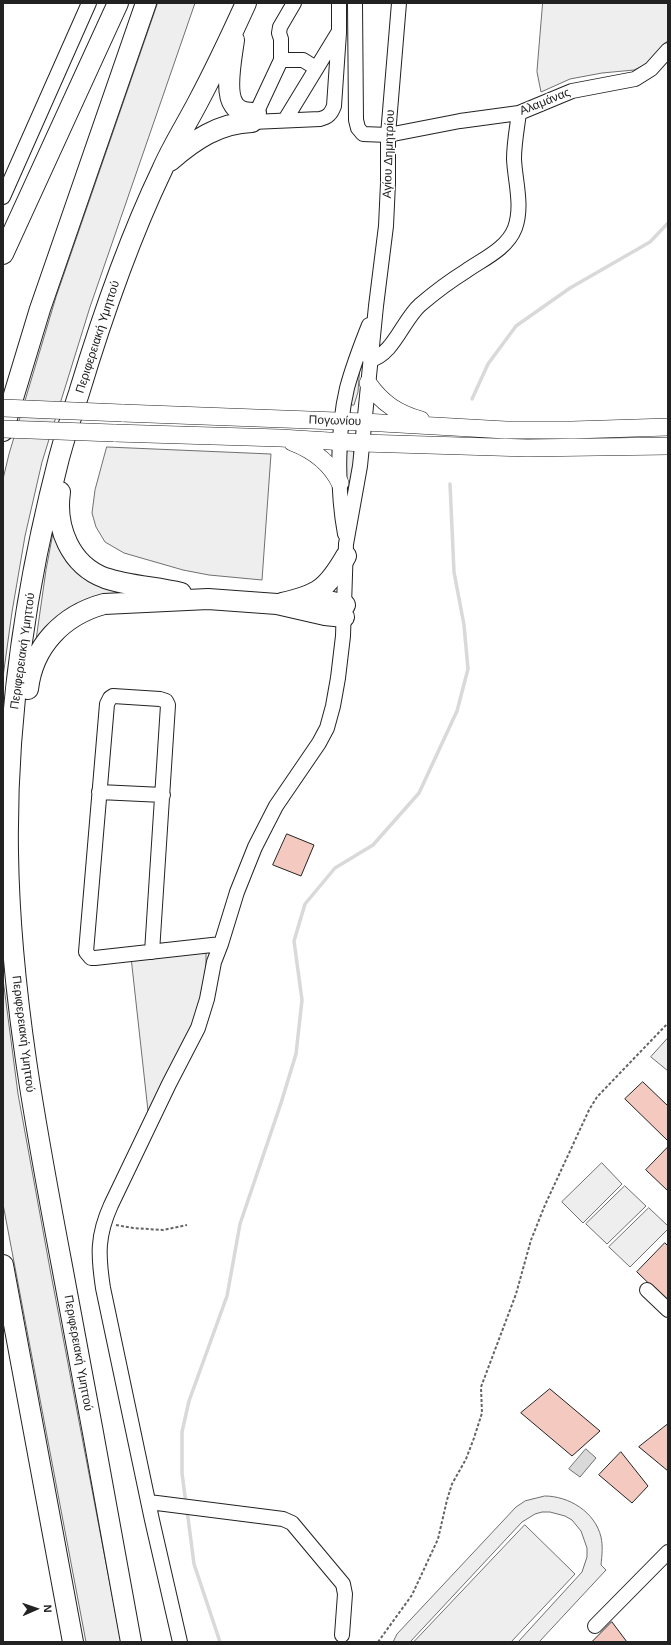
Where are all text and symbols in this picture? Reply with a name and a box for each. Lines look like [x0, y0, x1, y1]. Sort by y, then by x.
street label: Αλαμάνας [518, 85, 572, 119]
street label: Αγίου Δημητρίου [380, 109, 398, 199]
street label: Περιφερειακή Υμηττού [73, 279, 123, 395]
street label: Πογωνίου [308, 413, 362, 429]
street label: Περιφερειακή Υμηττού [8, 592, 38, 710]
street label: Περιφερειακή Υμηττού [9, 975, 37, 1093]
street label: Περιφερειακή Υμηττού [61, 1294, 95, 1412]
north arrow [16, 1589, 56, 1629]
text: N [42, 1604, 54, 1613]

